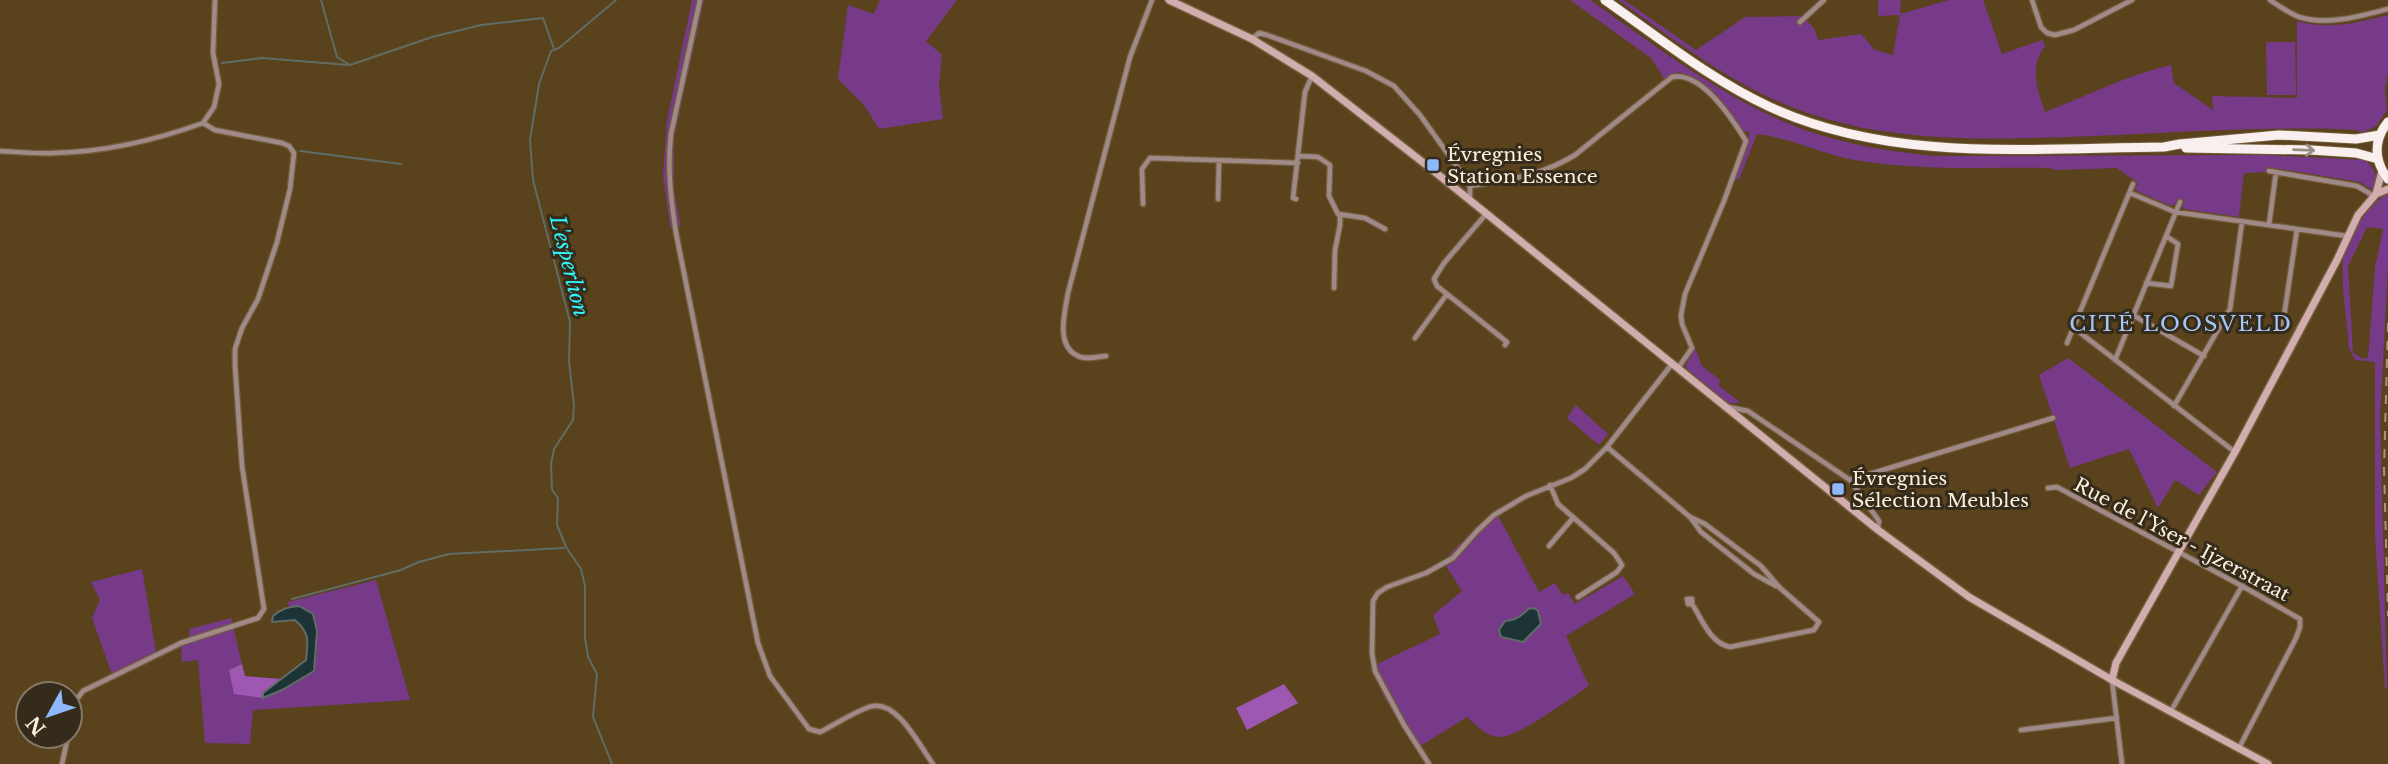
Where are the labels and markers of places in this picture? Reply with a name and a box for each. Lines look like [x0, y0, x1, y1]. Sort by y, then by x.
place label: Évregnies Station Essence [1447, 143, 1598, 188]
marker: Évregnies Station Essence [1425, 157, 1441, 173]
place label: Évregnies Sélection Meubles [1852, 467, 2029, 512]
marker: Évregnies Sélection Meubles [1830, 481, 1846, 497]

